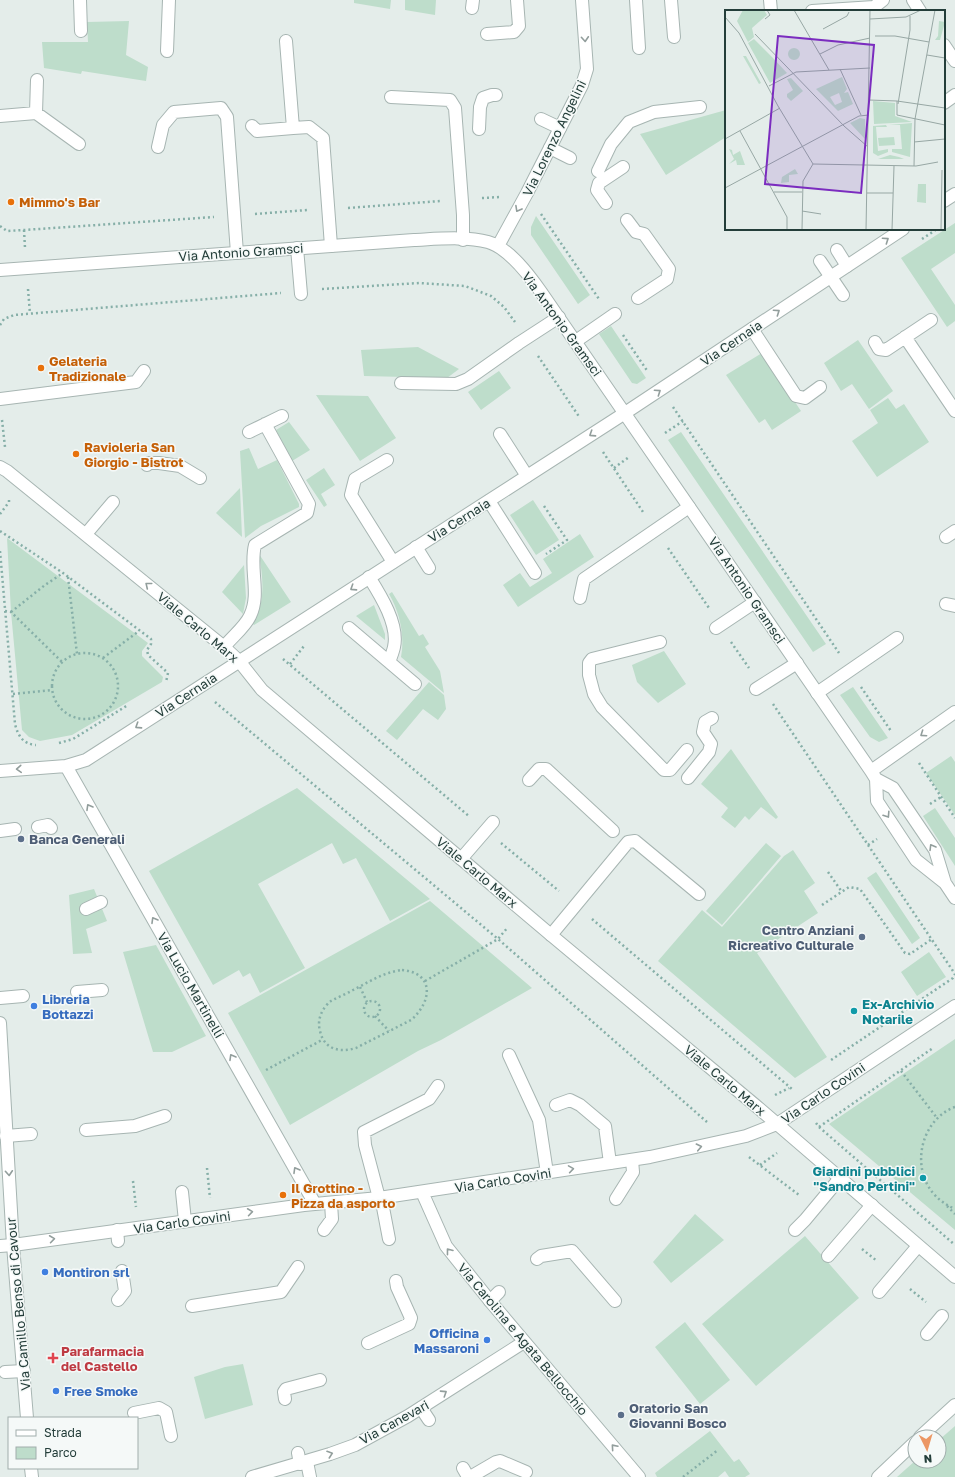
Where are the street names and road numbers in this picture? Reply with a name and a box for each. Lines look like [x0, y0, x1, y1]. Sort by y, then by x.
street label: Via Lorenzo Angelini [519, 77, 589, 199]
street label: Via Antonio Gramsci [178, 240, 304, 264]
street label: Via Antonio Gramsci [519, 269, 605, 379]
street label: Via Cernaia [697, 317, 765, 369]
street label: Via Cernaia [425, 495, 493, 545]
street label: Via Antonio Gramsci [705, 534, 789, 646]
street label: Viale Carlo Marx [154, 588, 242, 666]
street label: Via Cernaia [152, 669, 220, 721]
street label: Viale Carlo Marx [433, 833, 521, 911]
street label: Via Lucio Martinelli [154, 929, 228, 1041]
street label: Viale Carlo Marx [681, 1041, 769, 1119]
street label: Via Carlo Covini [778, 1059, 868, 1127]
street label: Via Carlo Covini [453, 1164, 553, 1196]
street label: Via Carlo Covini [132, 1207, 232, 1237]
street label: Via Camillo Benso di Cavour [2, 1217, 34, 1391]
street label: Via Carolina e Agata Bellocchio [455, 1260, 592, 1419]
street label: Via Canevari [356, 1396, 432, 1448]

